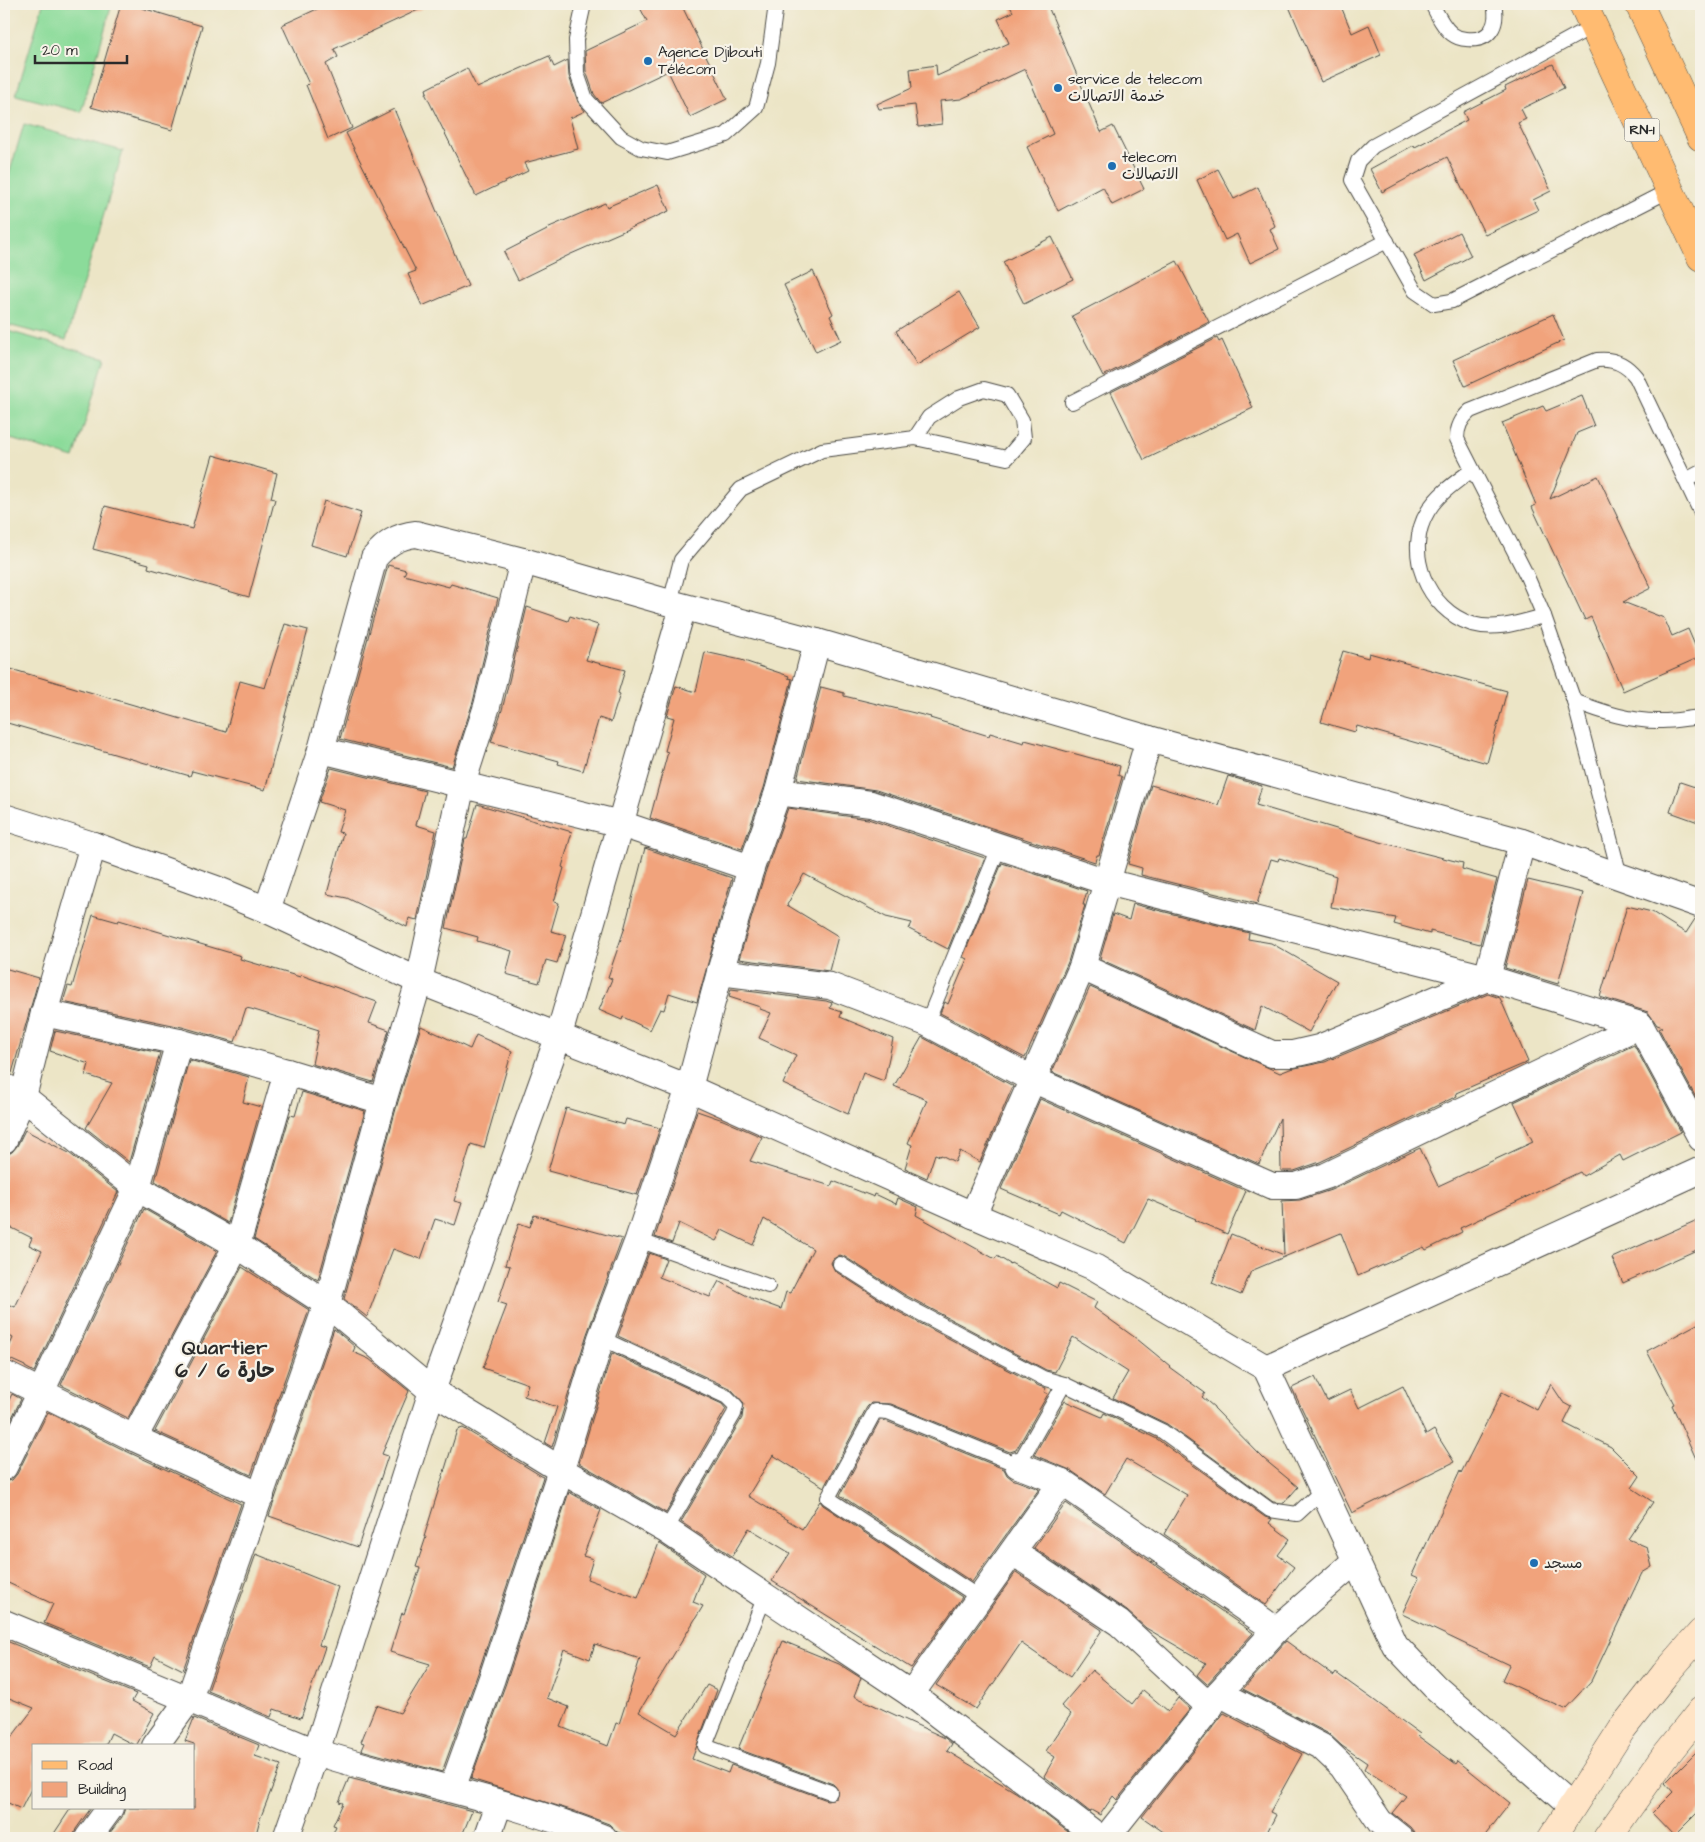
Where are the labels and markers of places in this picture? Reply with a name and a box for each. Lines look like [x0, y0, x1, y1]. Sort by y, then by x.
place label: Agence Djibouti Télécom [658, 42, 763, 80]
marker: Agence Djibouti Télécom [642, 55, 654, 67]
place label: service de telecom خدمة الاتصالات [1068, 69, 1202, 107]
marker: service de telecom خدمة الاتصالات [1052, 82, 1064, 94]
place label: telecom الاتصالات [1122, 147, 1179, 185]
marker: telecom الاتصالات [1106, 160, 1118, 172]
place label: مسجد [1544, 1553, 1583, 1574]
marker: مسجد [1528, 1557, 1540, 1569]

